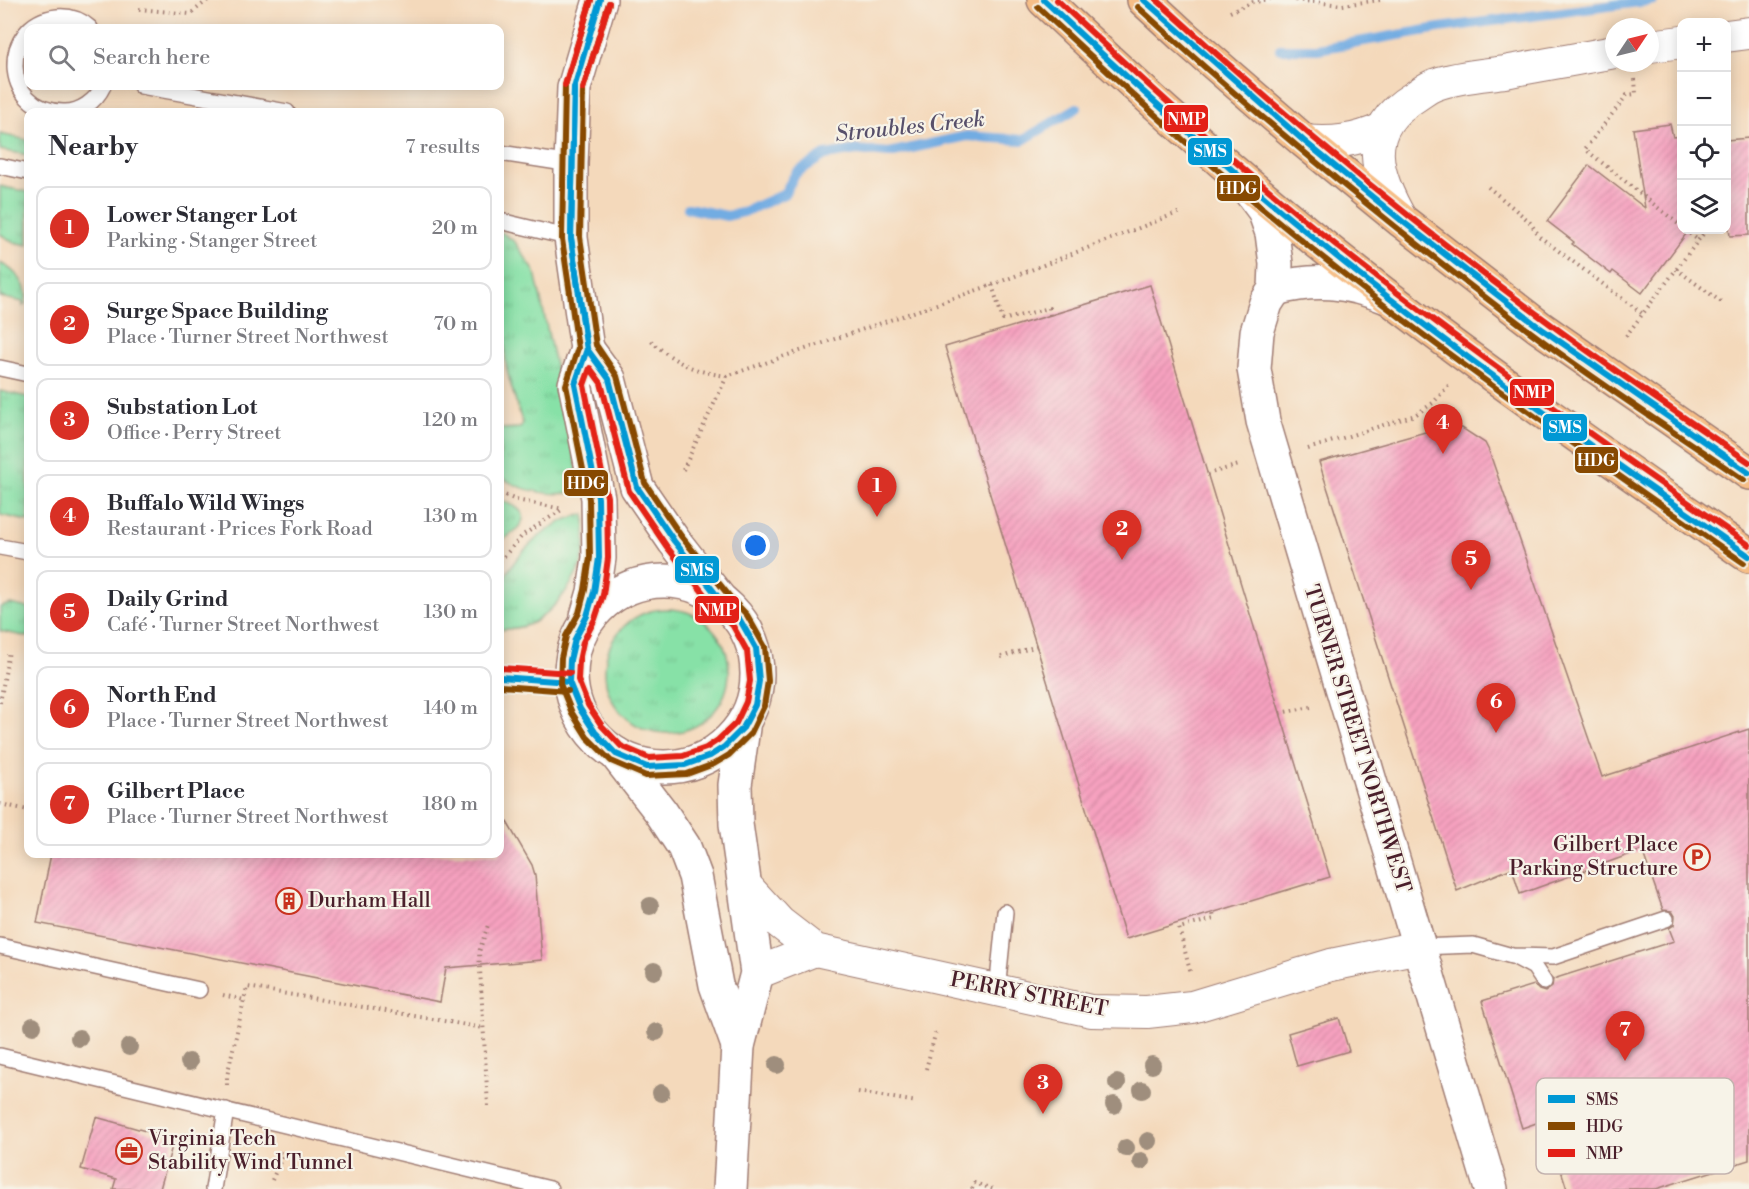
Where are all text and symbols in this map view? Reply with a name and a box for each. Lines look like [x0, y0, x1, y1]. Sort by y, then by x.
north arrow [1605, 18, 1659, 72]
map controls [1677, 18, 1731, 234]
button: + [1677, 18, 1731, 72]
search box [24, 24, 504, 90]
icon: search [45, 41, 78, 74]
text: Search here [93, 44, 210, 71]
button: − [1677, 72, 1731, 126]
line badge: NMP [1163, 104, 1209, 133]
water label: Stroubles Creek [834, 106, 986, 148]
text: NMP [1167, 110, 1206, 130]
button: locate [1677, 126, 1731, 180]
text: Nearby [48, 131, 138, 163]
text: 7 results [405, 135, 480, 160]
line badge: SMS [1187, 137, 1233, 166]
text: SMS [1193, 142, 1227, 162]
line badge: HDG [1216, 174, 1261, 202]
text: HDG [1219, 179, 1258, 199]
button: layers [1677, 180, 1731, 234]
text: Lower Stanger Lot [107, 202, 297, 229]
text: 1 [65, 216, 74, 241]
text: 20 m [432, 216, 478, 241]
text: Parking · Stanger Street [107, 229, 317, 254]
text: Surge Space Building [107, 298, 328, 325]
text: 2 [63, 312, 76, 337]
text: 70 m [434, 312, 478, 337]
text: Place · Turner Street Northwest [107, 325, 388, 350]
line badge: NMP [1509, 378, 1555, 407]
text: NMP [1513, 383, 1552, 403]
text: Substation Lot [107, 394, 257, 421]
pin: 4 [1424, 404, 1462, 454]
text: 3 [63, 408, 76, 433]
text: 120 m [423, 408, 478, 433]
line badge: SMS [1542, 413, 1588, 442]
text: SMS [1548, 418, 1582, 438]
text: Office · Perry Street [107, 421, 281, 446]
line badge: HDG [1574, 446, 1619, 474]
text: HDG [1577, 451, 1616, 471]
pin: 1 [858, 468, 896, 517]
line badge: HDG [563, 469, 609, 497]
text: HDG [567, 474, 606, 494]
text: Buffalo Wild Wings [107, 490, 304, 517]
text: 4 [63, 504, 76, 529]
text: 130 m [423, 504, 478, 529]
pin: 2 [1102, 510, 1142, 560]
text: Restaurant · Prices Fork Road [107, 517, 373, 542]
your location [741, 531, 770, 560]
pin: 5 [1452, 540, 1490, 590]
line badge: SMS [674, 555, 720, 584]
text: SMS [680, 561, 714, 581]
street label: TURNER STREET NORTHWEST [1298, 582, 1416, 896]
text: Daily Grind [107, 586, 229, 613]
line badge: NMP [694, 595, 740, 624]
text: 5 [63, 600, 76, 625]
text: 130 m [423, 600, 478, 625]
text: NMP [698, 601, 737, 621]
text: Café · Turner Street Northwest [107, 613, 379, 638]
text: North End [107, 682, 217, 709]
pin: 6 [1476, 684, 1516, 733]
text: 6 [63, 696, 76, 721]
text: 140 m [423, 696, 478, 721]
text: Place · Turner Street Northwest [107, 709, 388, 734]
text: Gilbert Place [107, 778, 245, 805]
text: 7 [64, 792, 75, 817]
text: 180 m [423, 792, 478, 817]
text: Place · Turner Street Northwest [107, 805, 388, 830]
place label: Gilbert Place Parking Structure [1509, 832, 1678, 882]
parking icon: Gilbert Place Parking Structure [1682, 842, 1712, 872]
building icon: Durham Hall [274, 886, 304, 916]
place label: Durham Hall [308, 888, 431, 914]
street label: PERRY STREET [948, 967, 1110, 1023]
pin: 7 [1606, 1012, 1644, 1061]
pin: 3 [1024, 1064, 1062, 1114]
legend [1536, 1078, 1734, 1174]
text: SMS [1586, 1090, 1619, 1110]
text: HDG [1586, 1117, 1623, 1137]
place label: Virginia Tech Stability Wind Tunnel [147, 1126, 353, 1176]
office icon: Virginia Tech Stability Wind Tunnel [114, 1136, 144, 1166]
text: NMP [1586, 1144, 1623, 1164]

